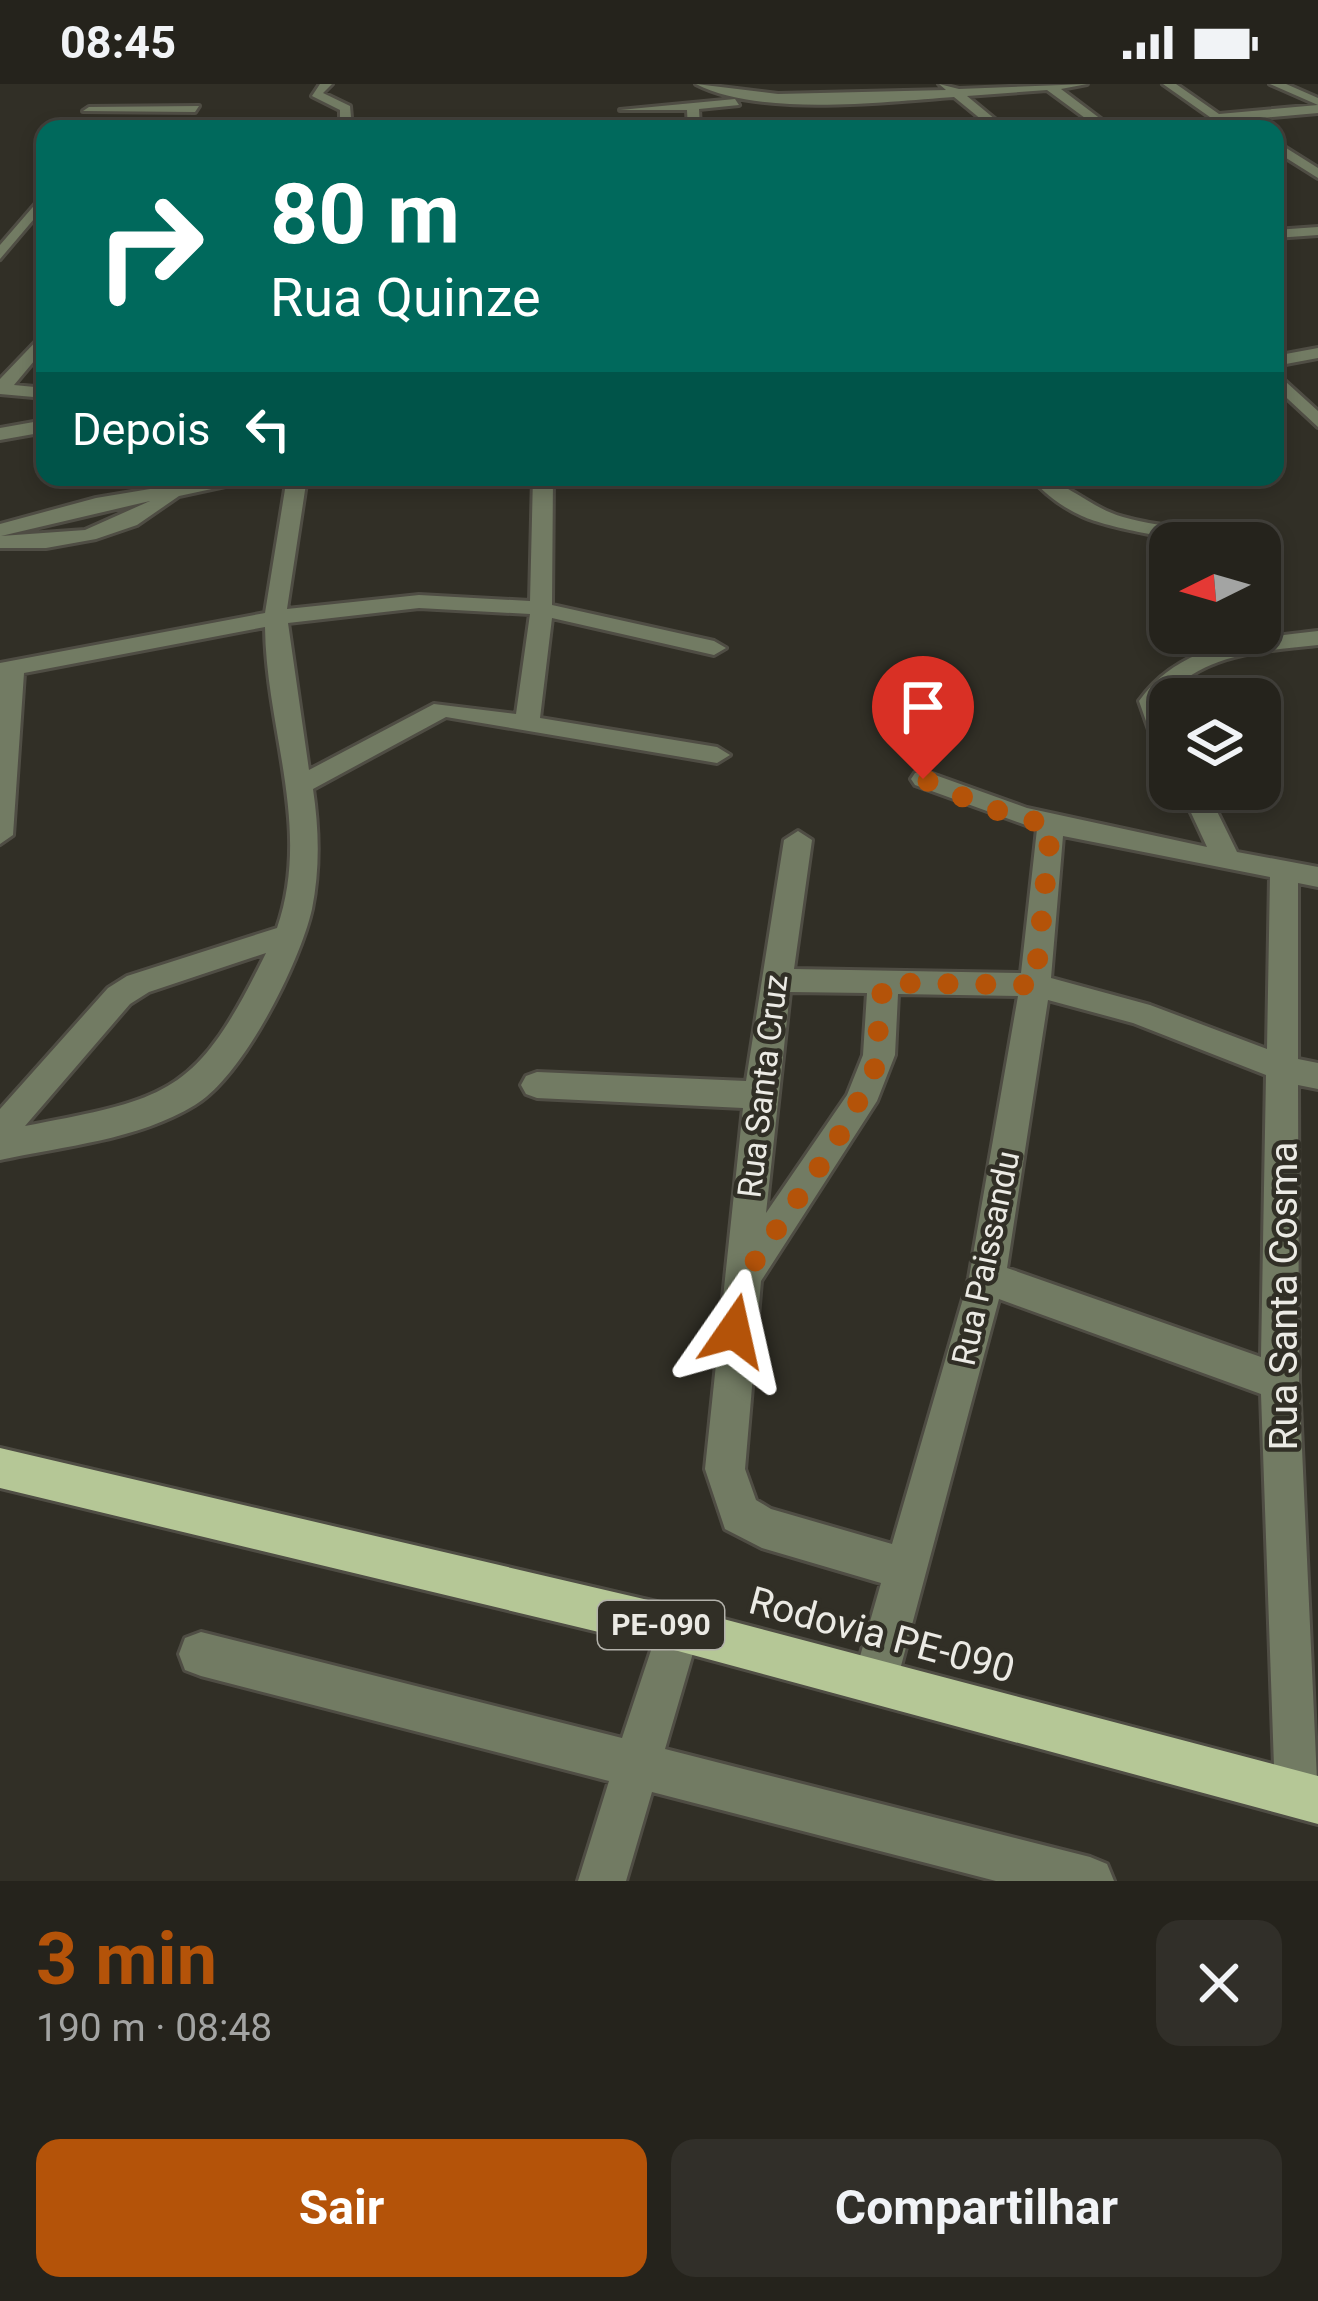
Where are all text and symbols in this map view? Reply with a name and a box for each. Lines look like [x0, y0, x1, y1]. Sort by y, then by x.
text: 08:45 [60, 16, 176, 69]
text: 80 m [270, 165, 460, 264]
icon: right [72, 168, 228, 324]
text: Rua Quinze [270, 266, 541, 329]
icon: left [235, 396, 301, 462]
text: Depois [72, 403, 211, 456]
north arrow [1149, 522, 1281, 654]
map controls [1149, 522, 1281, 810]
pin [872, 656, 974, 779]
icon: arrive [890, 674, 956, 740]
button: layers [1149, 678, 1281, 810]
street label: Rua Santa Cruz [729, 972, 796, 1200]
street label: Rua Santa Cosma [1261, 1141, 1307, 1451]
street label: Rua Paissandu [944, 1147, 1027, 1369]
position arrow [671, 1268, 797, 1394]
street label: Rodovia PE-090 [744, 1577, 1019, 1692]
road number: PE-090 [598, 1601, 724, 1649]
text: 3 min [36, 1917, 217, 2002]
button: close [1156, 1920, 1282, 2046]
text: 190 m · 08:48 [36, 2005, 272, 2051]
button: Sair [36, 2139, 647, 2277]
button: Compartilhar [671, 2139, 1282, 2277]

